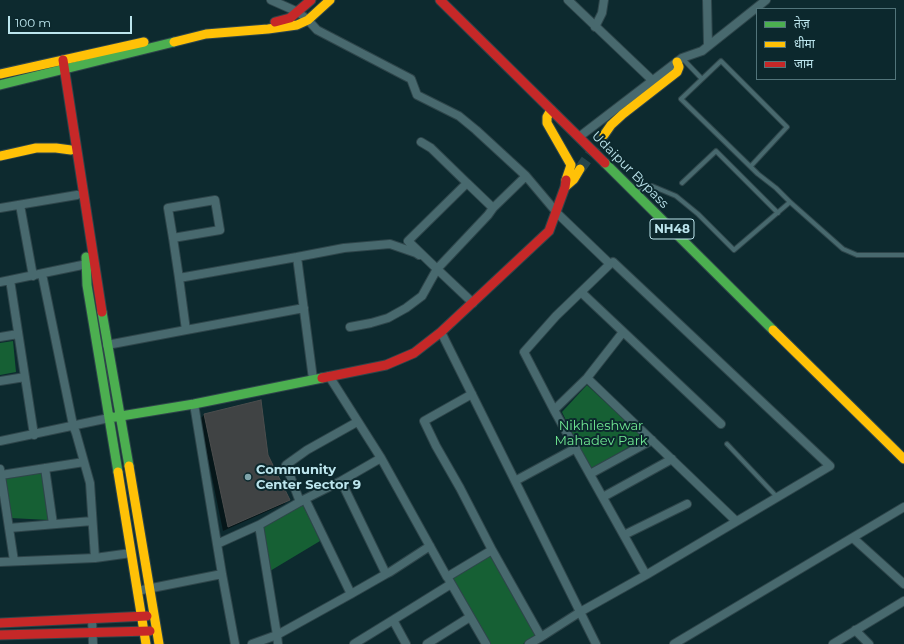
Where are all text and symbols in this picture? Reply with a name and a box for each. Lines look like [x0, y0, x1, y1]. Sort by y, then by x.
scale bar [10, 8, 134, 34]
legend [756, 8, 896, 80]
text: 100 m [15, 15, 51, 30]
text: तेज़ [794, 16, 810, 31]
text: धीमा [794, 36, 815, 51]
text: जाम [794, 56, 813, 71]
street label: Udaipur Bypass [588, 128, 672, 212]
road number: NH48 [650, 219, 694, 239]
park label: Nikhileshwar Mahadev Park [554, 418, 648, 449]
place label: Community Center Sector 9 [256, 462, 361, 493]
marker: Community Center Sector 9 [243, 472, 253, 482]

